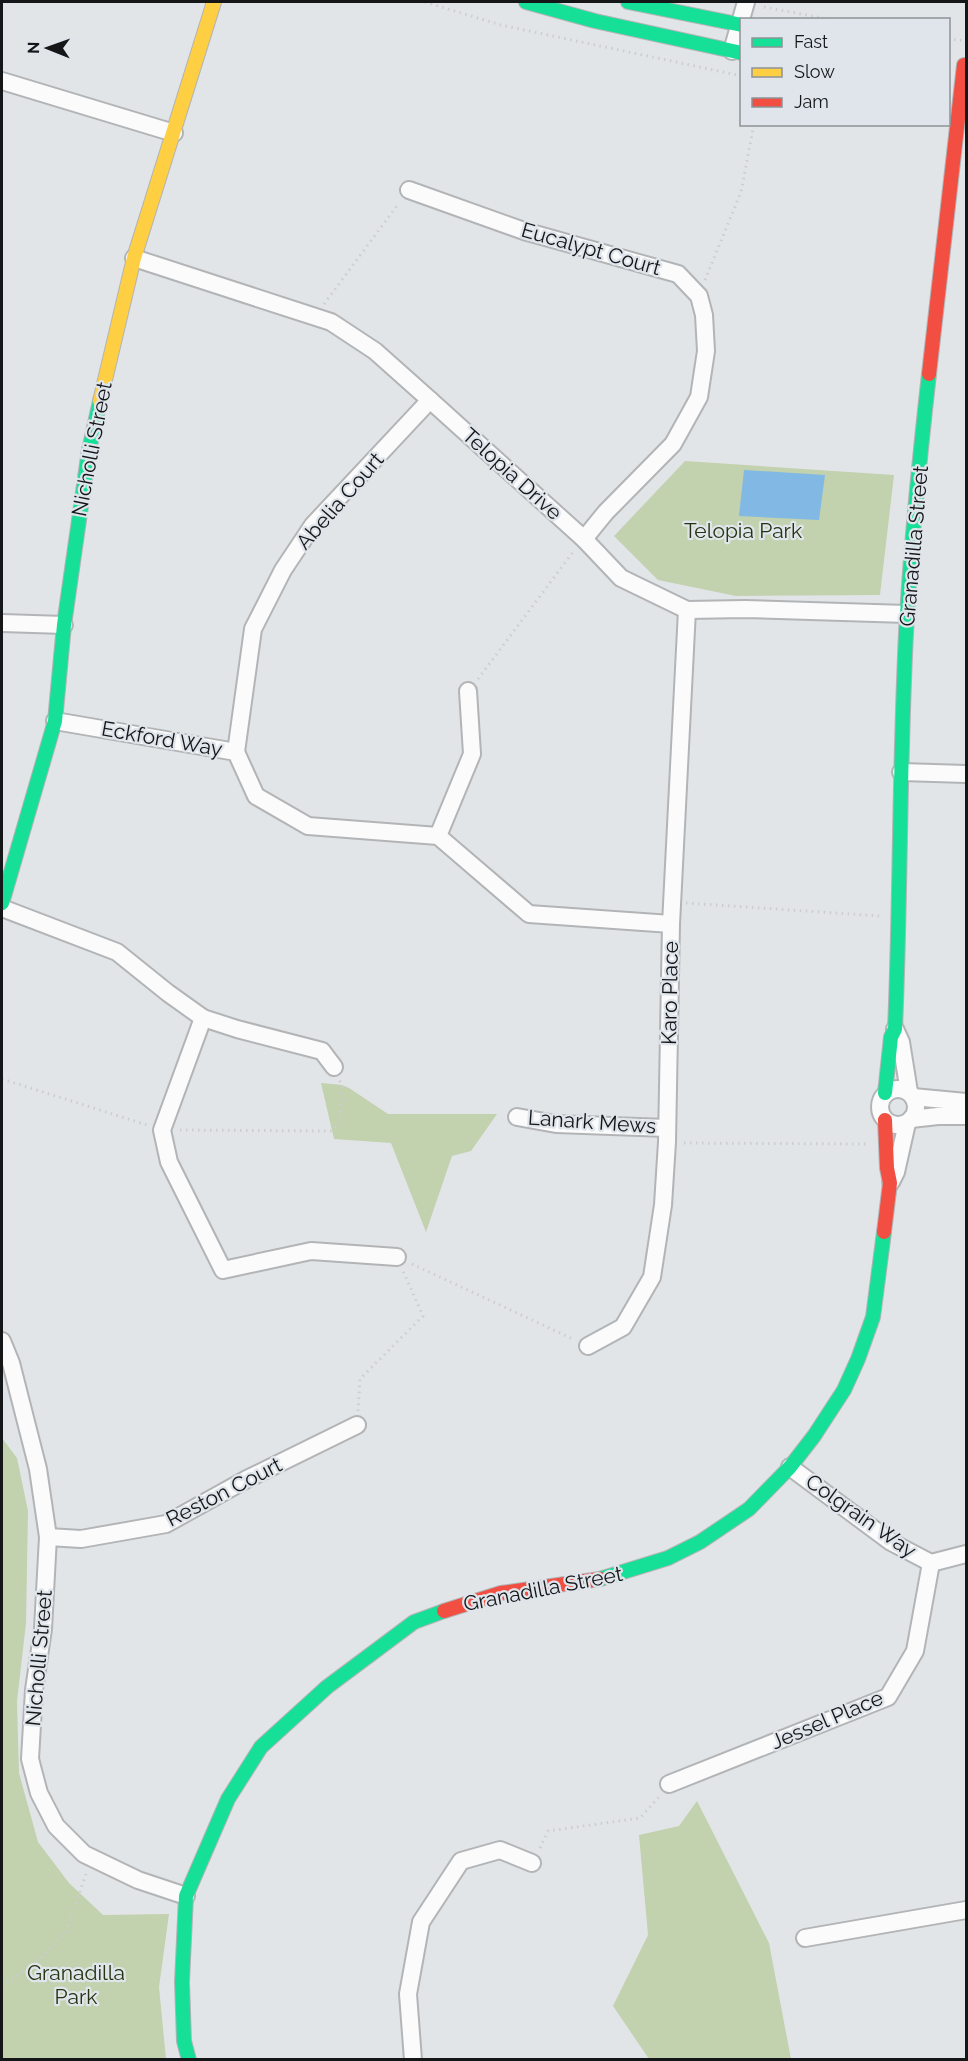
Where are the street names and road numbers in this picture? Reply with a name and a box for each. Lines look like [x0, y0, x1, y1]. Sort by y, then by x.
street label: Eucalypt Court [519, 217, 664, 280]
street label: Nicholli Street [66, 379, 117, 518]
street label: Telopia Drive [457, 422, 567, 525]
street label: Abelia Court [291, 447, 389, 554]
street label: Granadilla Street [894, 464, 933, 628]
street label: Eckford Way [100, 716, 224, 761]
street label: Karo Place [656, 941, 683, 1045]
street label: Lanark Mews [527, 1105, 657, 1138]
street label: Reston Court [162, 1452, 286, 1531]
street label: Colgrain Way [801, 1468, 921, 1563]
street label: Granadilla Street [461, 1561, 625, 1616]
street label: Nicholli Street [20, 1589, 57, 1727]
street label: Jessel Place [767, 1685, 887, 1754]

